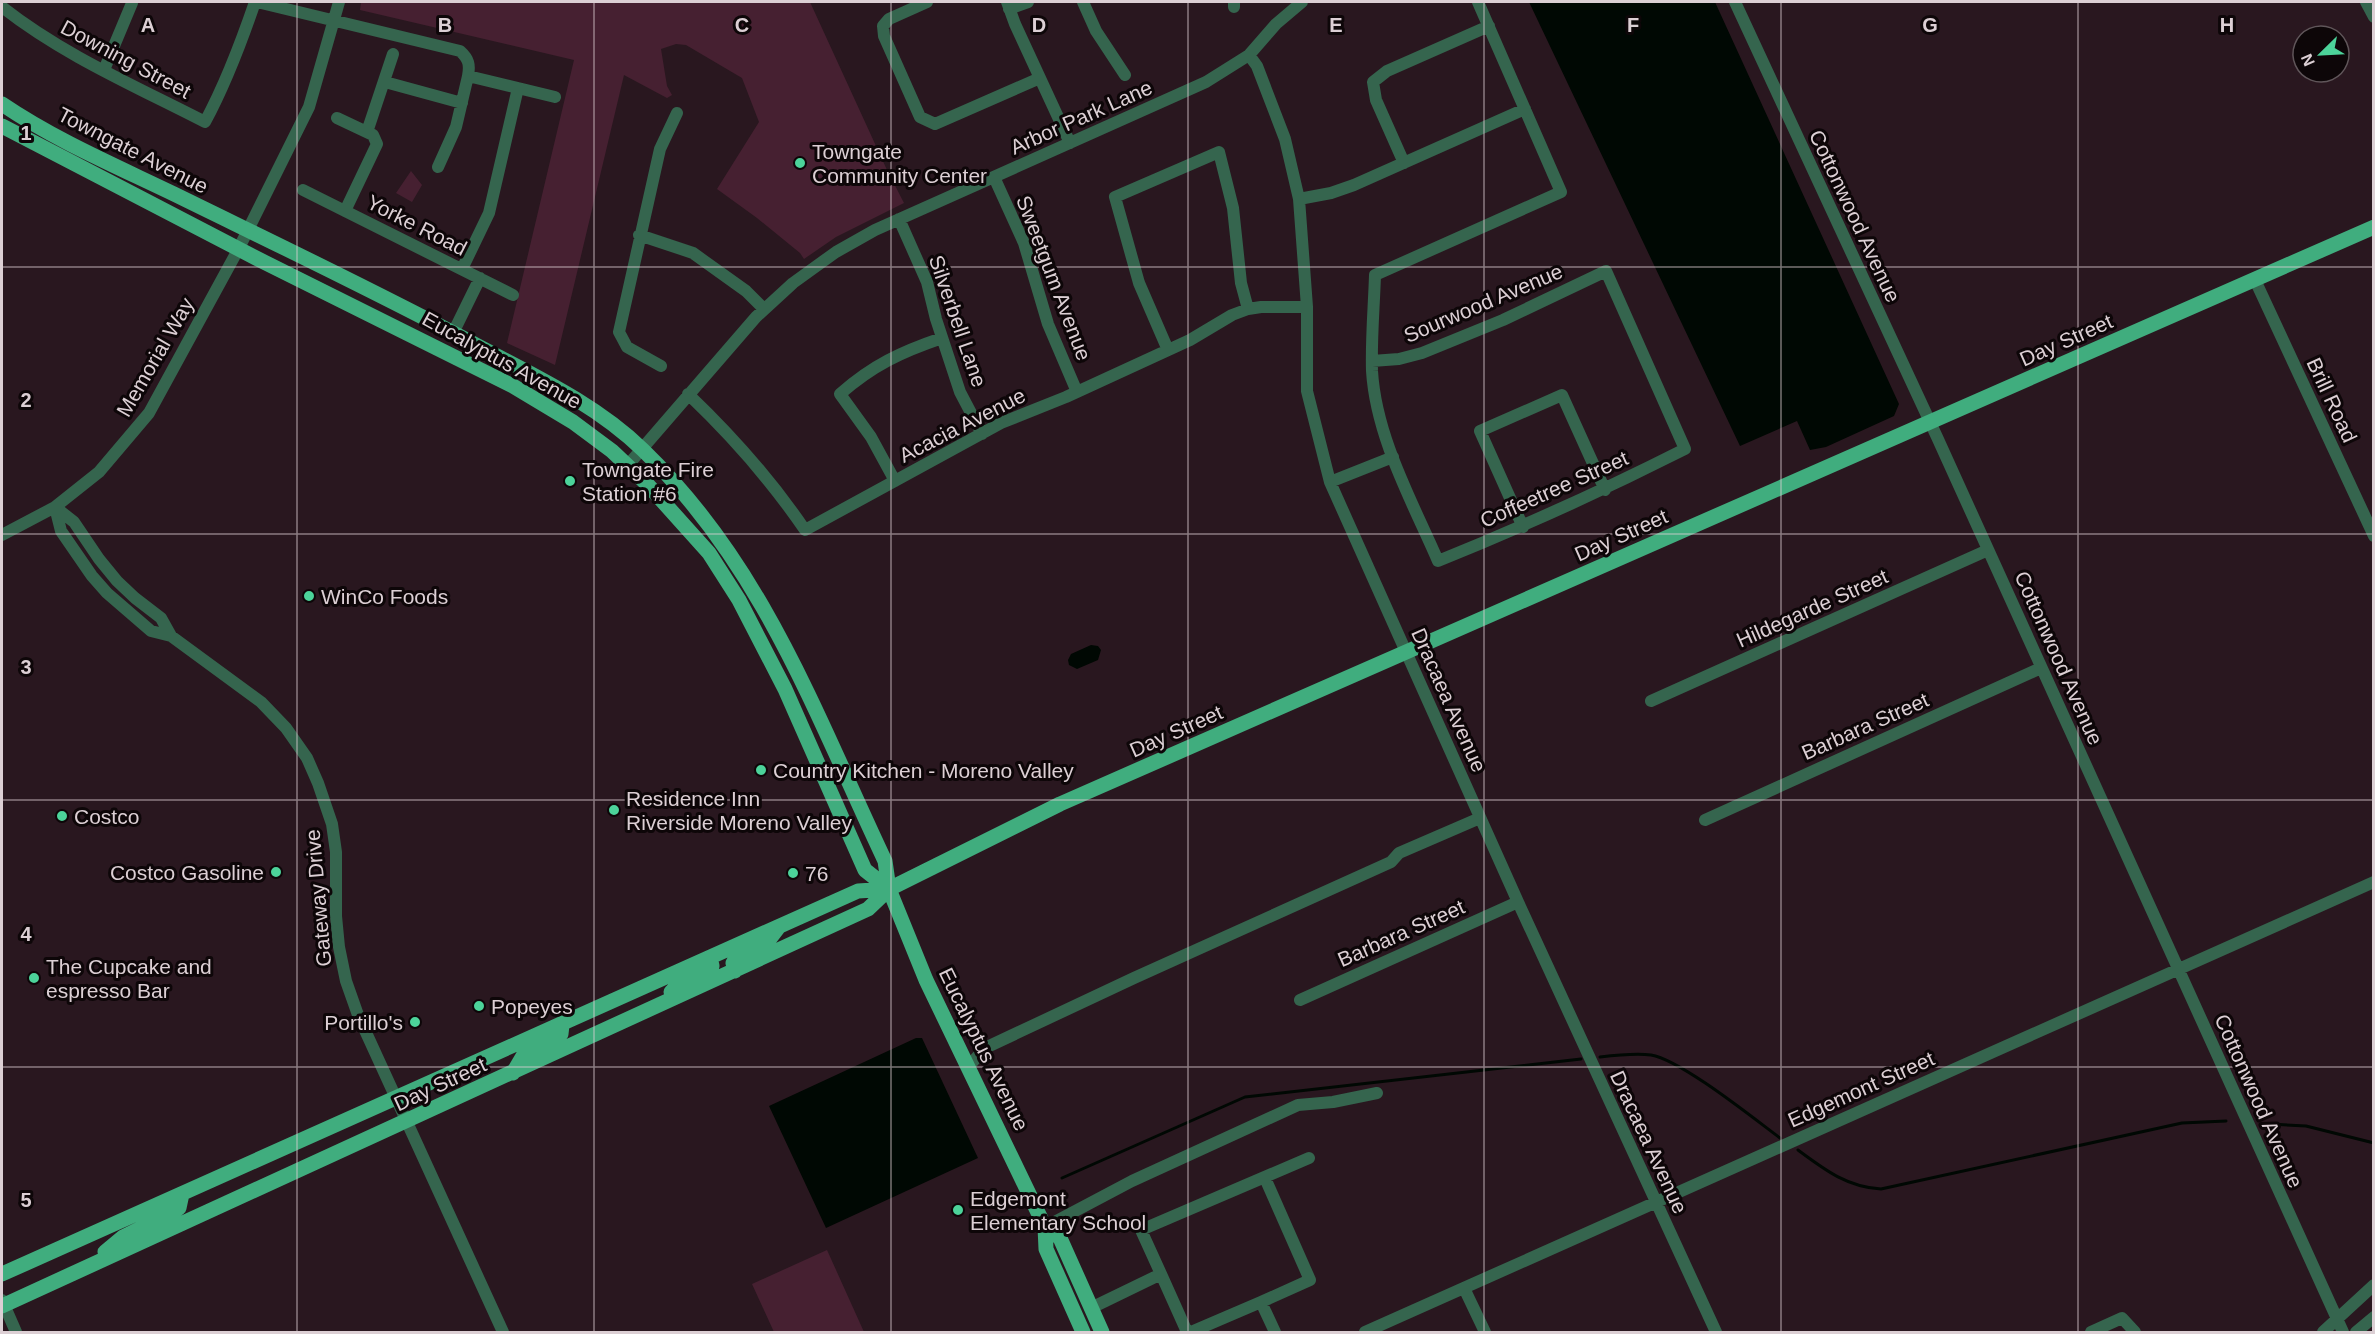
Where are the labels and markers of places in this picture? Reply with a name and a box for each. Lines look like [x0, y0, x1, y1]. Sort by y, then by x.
place label: Towngate Community Center [812, 140, 987, 187]
marker: Towngate Community Center [793, 156, 807, 170]
place label: Towngate Fire Station #6 [582, 458, 714, 505]
marker: Towngate Fire Station #6 [563, 474, 577, 488]
place label: WinCo Foods [321, 585, 448, 608]
marker: WinCo Foods [302, 589, 316, 603]
place label: Country Kitchen - Moreno Valley [773, 759, 1074, 782]
marker: Country Kitchen - Moreno Valley [754, 763, 768, 777]
place label: Residence Inn Riverside Moreno Valley [626, 787, 853, 834]
marker: Residence Inn Riverside Moreno Valley [607, 803, 621, 817]
place label: Costco [74, 805, 139, 828]
marker: Costco [55, 809, 69, 823]
place label: Costco Gasoline [110, 861, 264, 884]
place label: 76 [805, 862, 828, 885]
marker: Costco Gasoline [269, 865, 283, 879]
marker: 76 [786, 866, 800, 880]
place label: The Cupcake and espresso Bar [46, 955, 212, 1002]
marker: The Cupcake and espresso Bar [27, 971, 41, 985]
place label: Popeyes [491, 995, 573, 1018]
marker: Popeyes [472, 999, 486, 1013]
place label: Portillo's [324, 1011, 403, 1034]
marker: Portillo's [408, 1015, 422, 1029]
place label: Edgemont Elementary School [970, 1187, 1146, 1234]
marker: Edgemont Elementary School [951, 1203, 965, 1217]

